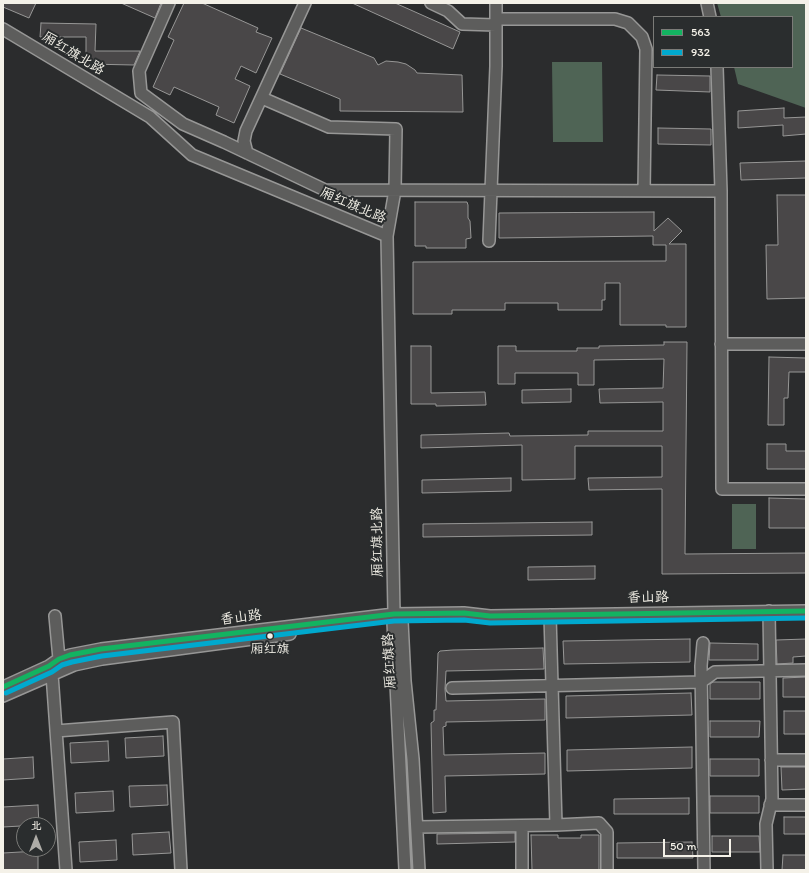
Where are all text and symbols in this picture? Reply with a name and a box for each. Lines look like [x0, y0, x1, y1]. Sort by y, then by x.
legend [653, 16, 793, 68]
text: 563 [691, 25, 710, 39]
street label: 厢红旗北路 [39, 29, 107, 79]
text: 932 [691, 45, 710, 59]
street label: 厢红旗北路 [318, 185, 388, 227]
street label: 厢红旗北路 [369, 507, 387, 577]
street label: 香山路 [627, 589, 669, 607]
street label: 香山路 [219, 607, 263, 629]
marker: 厢红旗 [265, 631, 275, 641]
street label: 厢红旗路 [380, 633, 400, 689]
place label: 厢红旗 [251, 642, 289, 658]
north arrow [16, 817, 56, 857]
text: 北 [31, 819, 42, 832]
scale bar [665, 831, 733, 857]
text: 50 m [670, 839, 696, 853]

